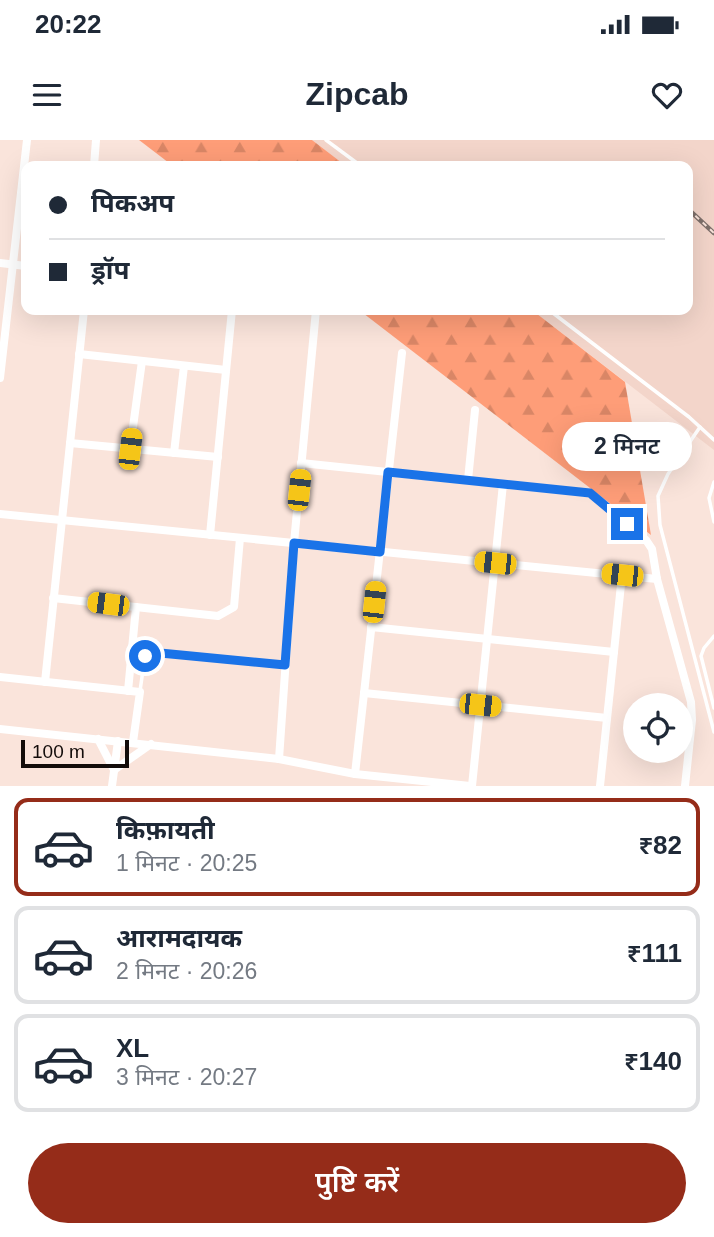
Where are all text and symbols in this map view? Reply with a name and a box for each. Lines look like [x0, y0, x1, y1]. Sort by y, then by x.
text: 20:22 [35, 9, 102, 39]
icon: menu [28, 76, 66, 114]
text: Zipcab [305, 76, 409, 112]
icon: heart [648, 76, 686, 114]
text: पिकअप [91, 188, 174, 218]
text: ड्रॉप [91, 255, 129, 285]
callout: 2 मिनट [562, 422, 692, 472]
car [118, 427, 143, 471]
text: 2 मिनट [594, 433, 660, 459]
car [287, 468, 312, 512]
route end [611, 508, 643, 540]
car [474, 550, 517, 576]
car [601, 562, 644, 588]
car [362, 580, 387, 624]
car [86, 591, 131, 617]
route start [129, 640, 161, 672]
car [459, 692, 502, 718]
map controls [623, 693, 693, 763]
button: locate [623, 693, 693, 763]
scale bar [21, 736, 130, 768]
text: 100 m [32, 741, 85, 762]
text: किफ़ायती [116, 815, 215, 845]
icon: car [32, 816, 95, 879]
text: ₹82 [638, 830, 682, 860]
text: 1 मिनट · 20:25 [116, 850, 257, 876]
text: आरामदायक [116, 923, 242, 953]
icon: car [32, 924, 95, 987]
text: ₹111 [627, 938, 682, 968]
text: 2 मिनट · 20:26 [116, 958, 257, 984]
icon: car [32, 1032, 95, 1095]
text: XL [116, 1033, 149, 1063]
text: ₹140 [624, 1046, 682, 1076]
text: 3 मिनट · 20:27 [116, 1064, 257, 1090]
button: पुष्टि करें [28, 1143, 686, 1223]

